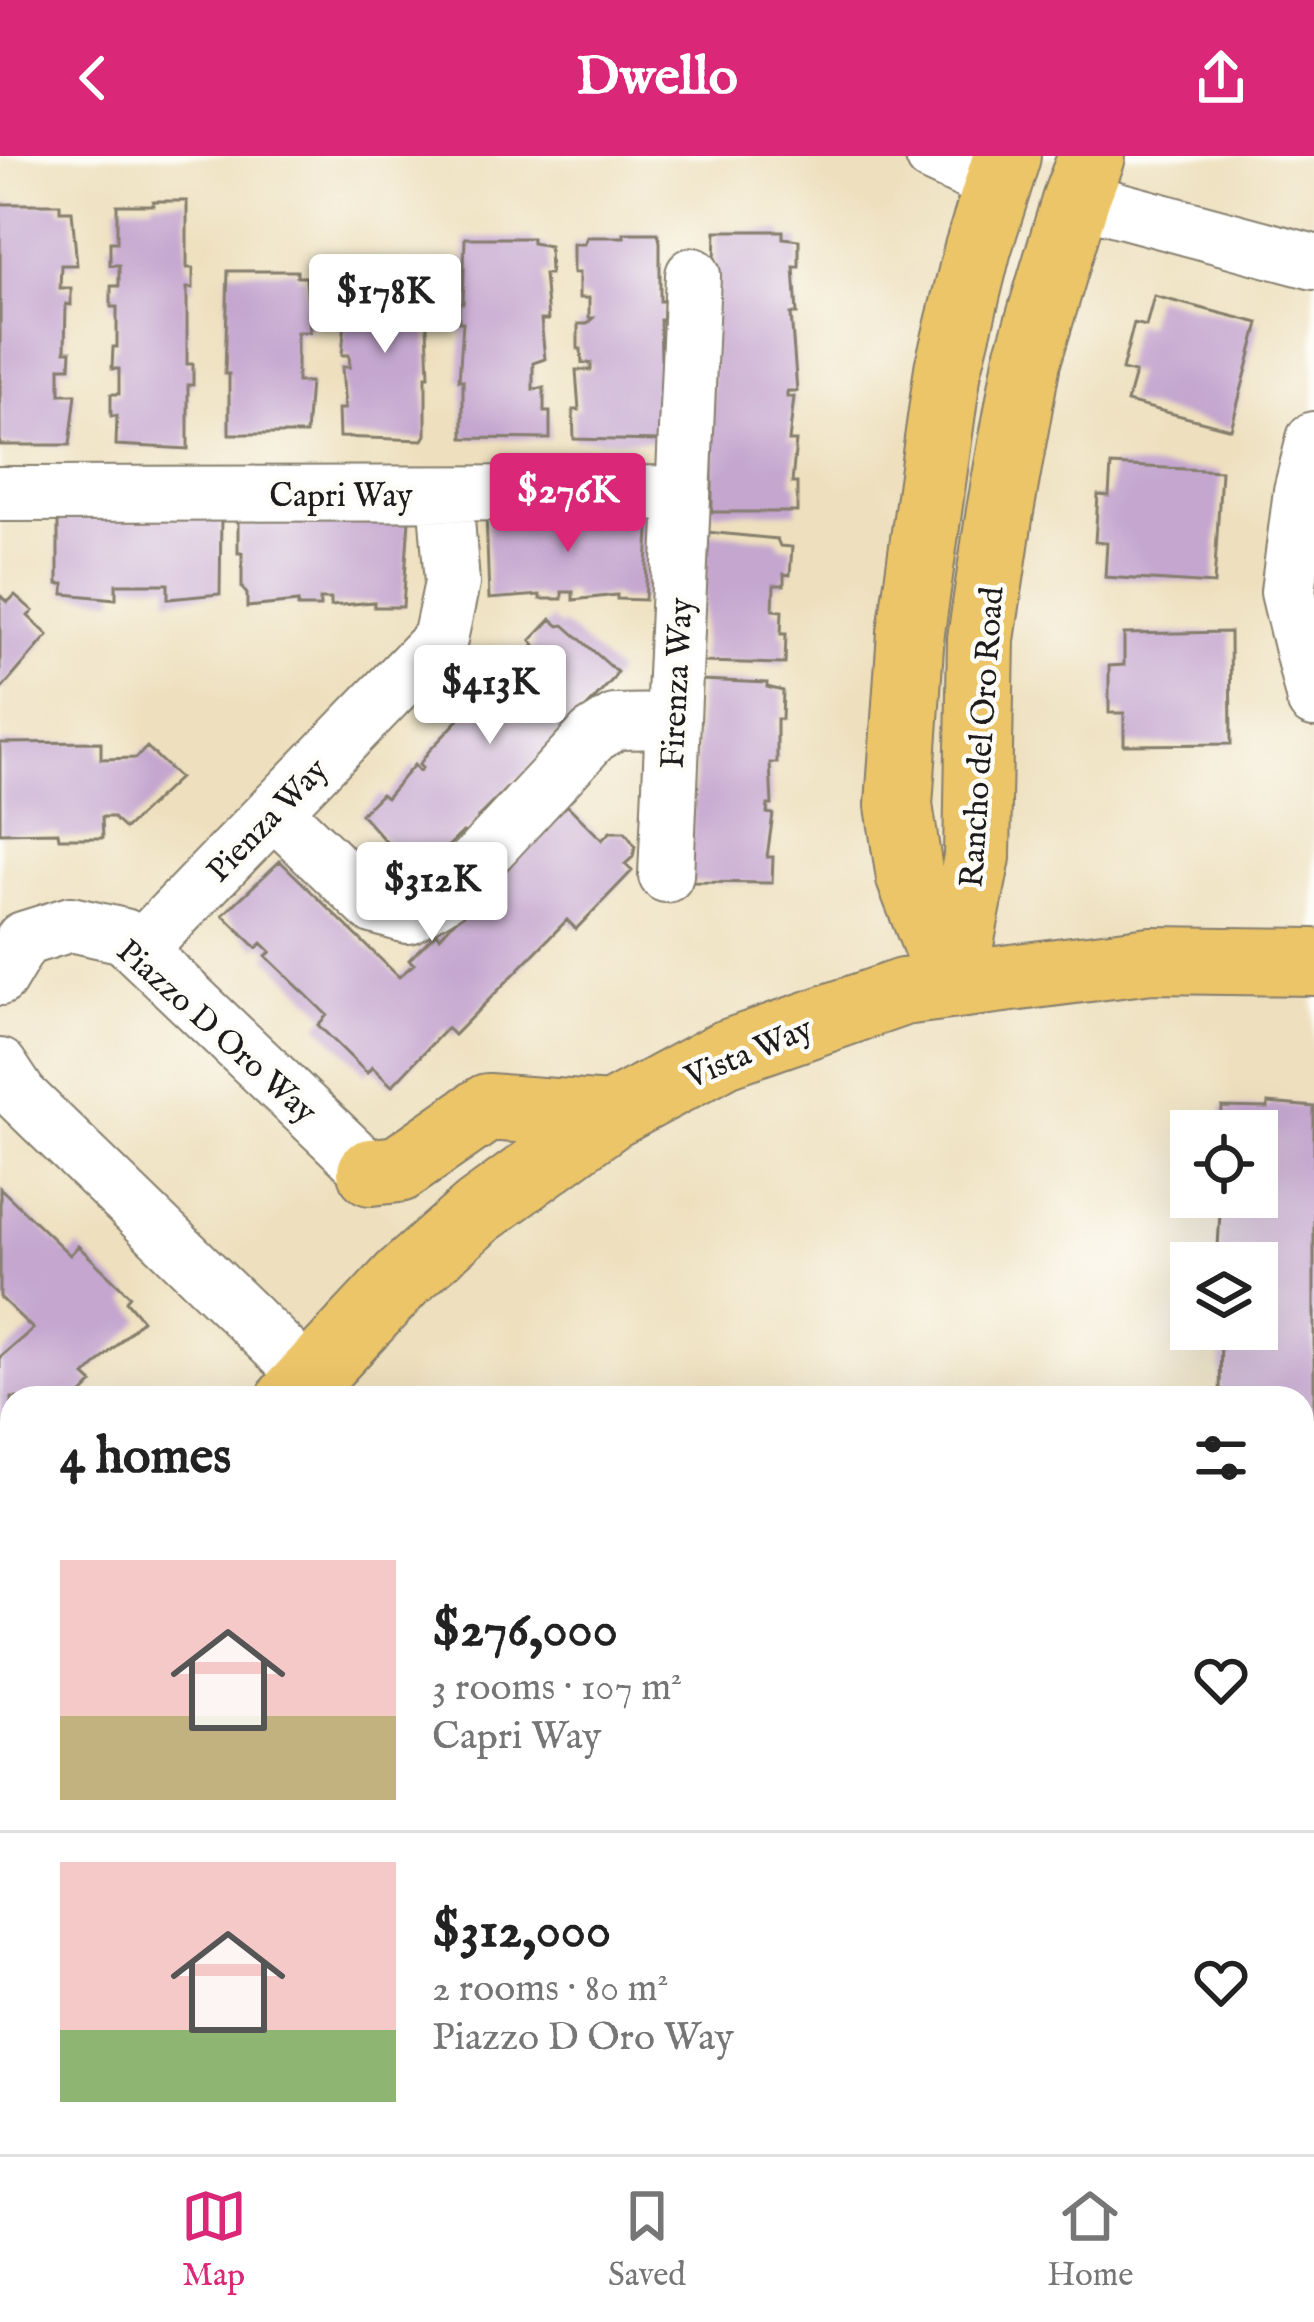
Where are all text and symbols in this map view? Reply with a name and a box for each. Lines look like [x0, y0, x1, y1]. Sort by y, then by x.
text: Dwello [576, 44, 738, 113]
icon: back [60, 45, 126, 111]
icon: share [1188, 45, 1254, 111]
pin: $178K [301, 254, 469, 356]
text: $178K [336, 268, 434, 317]
pin: $276K [484, 453, 652, 555]
text: $276K [517, 467, 619, 516]
street label: Capri Way [269, 476, 413, 518]
street label: Rancho del Oro Road [952, 585, 1014, 889]
street label: Firenza Way [653, 596, 703, 770]
pin: $413K [406, 645, 574, 747]
text: $413K [441, 659, 539, 708]
street label: Pienza Way [199, 750, 338, 892]
pin: $312K [348, 842, 516, 944]
text: $312K [383, 856, 481, 905]
street label: Piazzo D Oro Way [107, 931, 326, 1134]
street label: Vista Way [678, 1008, 820, 1100]
map controls [1170, 1110, 1278, 1350]
button: locate [1170, 1110, 1278, 1218]
button: layers [1170, 1242, 1278, 1350]
icon: filters [1188, 1425, 1254, 1491]
text: 4 homes [60, 1426, 231, 1491]
text: $276,000 [432, 1599, 618, 1664]
icon: home [156, 1608, 300, 1752]
icon: heart [1188, 1647, 1254, 1713]
text: 3 rooms · 107 m² [432, 1664, 682, 1713]
text: Capri Way [432, 1713, 601, 1762]
text: $312,000 [432, 1900, 611, 1965]
icon: home [156, 1910, 300, 2054]
icon: heart [1188, 1949, 1254, 2015]
text: 2 rooms · 80 m² [432, 1965, 669, 2014]
text: Piazzo D Oro Way [432, 2014, 734, 2063]
tab: Map [181, 2183, 247, 2297]
tab: Saved [608, 2183, 686, 2297]
tab: Home [1047, 2183, 1133, 2297]

